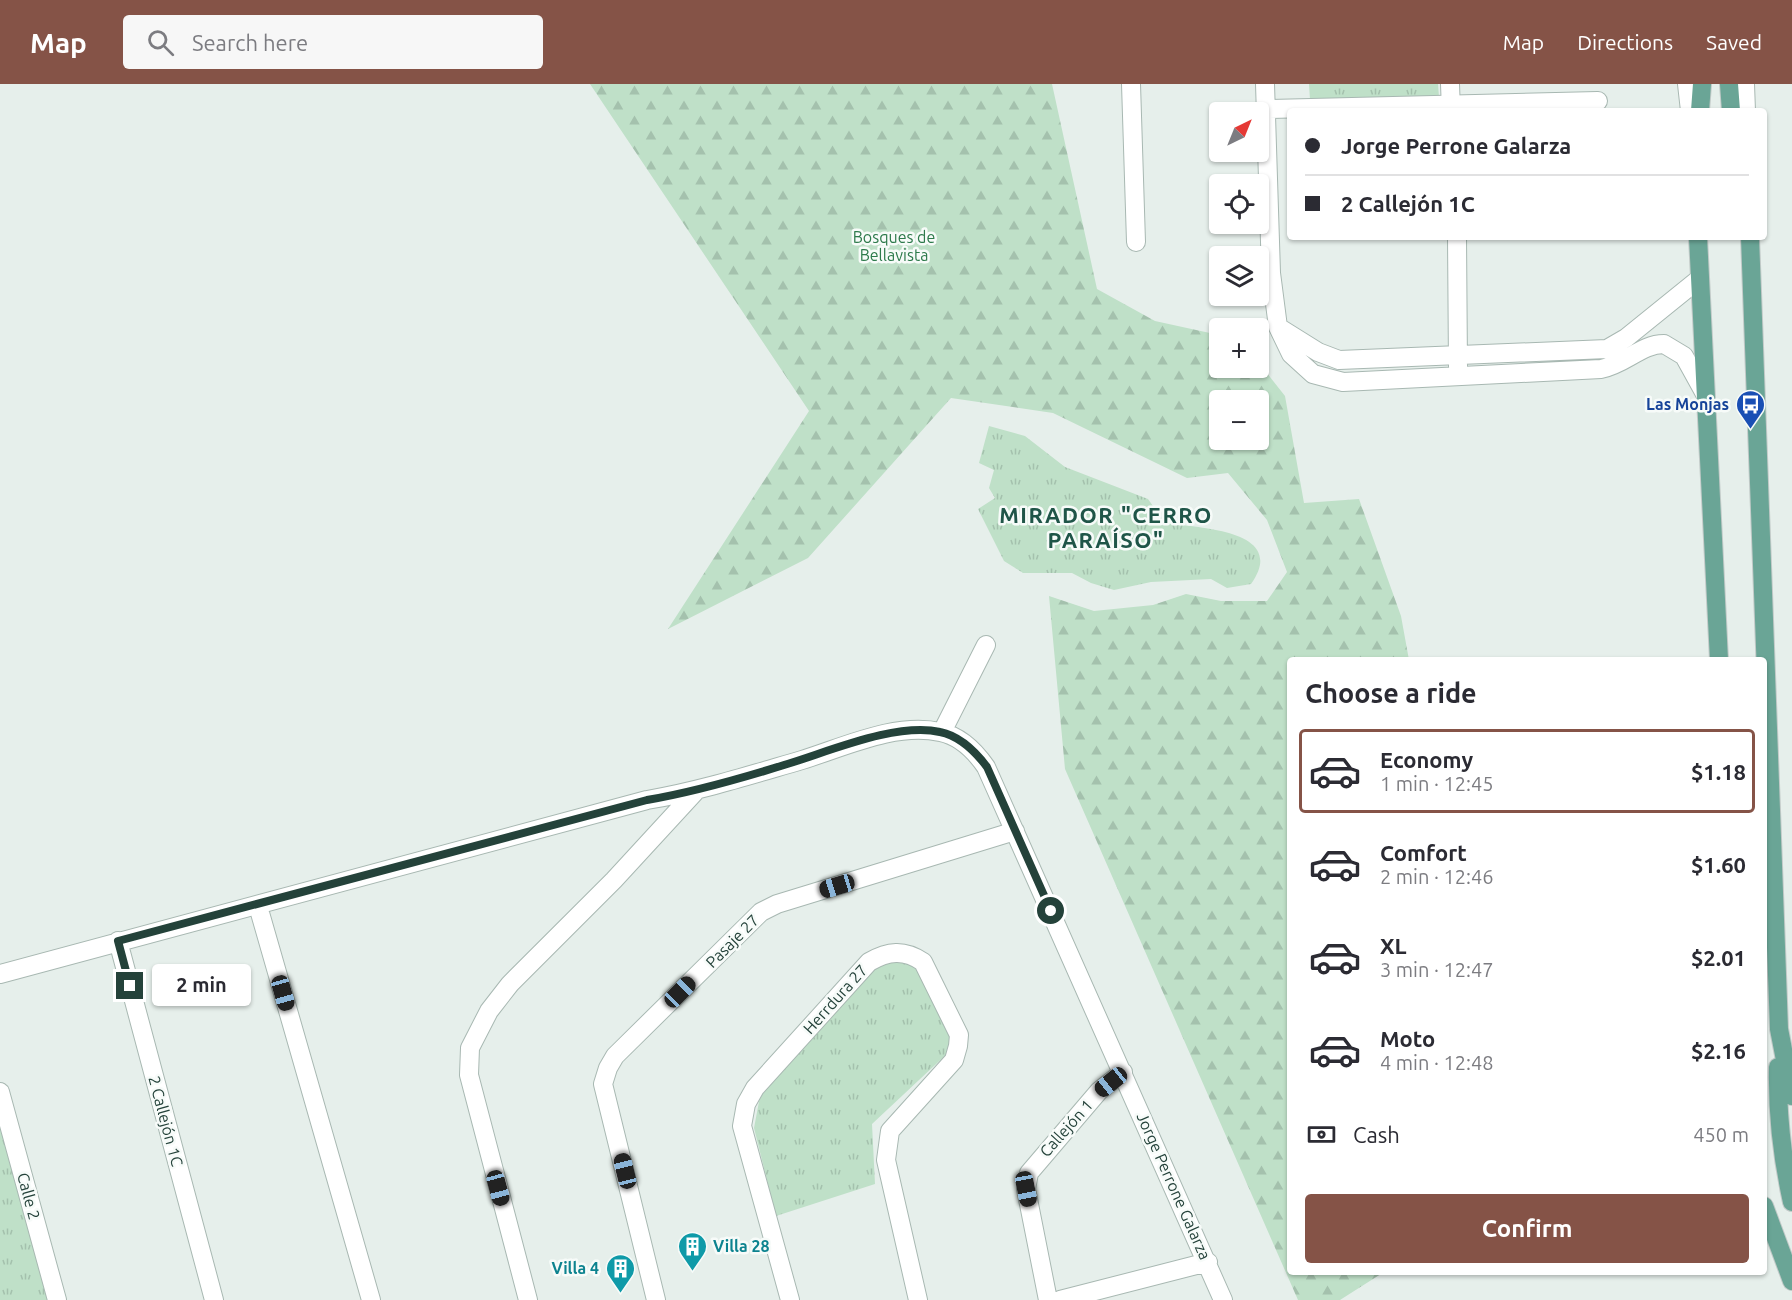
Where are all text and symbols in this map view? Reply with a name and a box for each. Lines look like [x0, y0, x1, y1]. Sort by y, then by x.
search box [123, 15, 543, 69]
icon: search [144, 26, 177, 59]
text: Map [30, 27, 87, 58]
text: Search here [192, 30, 308, 55]
text: Map [1503, 30, 1544, 54]
text: Directions [1577, 30, 1673, 54]
text: Saved [1706, 30, 1762, 54]
north arrow [1209, 102, 1269, 162]
map controls [1209, 102, 1269, 450]
text: Jorge Perrone Galarza [1341, 133, 1571, 158]
button: locate [1209, 174, 1269, 234]
text: 2 Callejón 1C [1341, 191, 1475, 216]
park label: Bosques de Bellavista [853, 228, 935, 264]
button: layers [1209, 246, 1269, 306]
button: + [1209, 318, 1269, 378]
bus stop icon: Las Monjas [1734, 388, 1766, 430]
button: − [1209, 390, 1269, 450]
place label: Las Monjas [1646, 395, 1729, 413]
district label: MIRADOR "CERRO PARAÍSO" [999, 502, 1213, 552]
text: Choose a ride [1305, 678, 1477, 708]
icon: car [1308, 744, 1362, 798]
text: Economy [1380, 747, 1473, 772]
text: $1.18 [1691, 759, 1746, 784]
text: 1 min · 12:45 [1380, 772, 1494, 795]
icon: car [1308, 837, 1362, 891]
text: Comfort [1380, 840, 1467, 865]
text: $1.60 [1691, 852, 1746, 877]
text: 2 min · 12:46 [1380, 865, 1494, 888]
car [817, 872, 857, 900]
route start [1037, 897, 1064, 924]
street label: Pasaje 27 [702, 911, 762, 971]
icon: car [1308, 930, 1362, 984]
text: XL [1380, 933, 1407, 958]
text: $2.01 [1691, 945, 1746, 970]
text: 3 min · 12:47 [1380, 958, 1494, 981]
street label: Herrdura 27 [799, 961, 871, 1037]
callout: 2 min [151, 965, 250, 1007]
route end [116, 972, 143, 999]
text: 2 min [176, 973, 227, 996]
car [269, 973, 297, 1013]
car [661, 973, 699, 1011]
icon: car [1308, 1023, 1362, 1077]
text: Moto [1380, 1026, 1435, 1051]
text: $2.16 [1691, 1038, 1746, 1063]
text: 4 min · 12:48 [1380, 1051, 1494, 1074]
car [1091, 1064, 1131, 1100]
street label: 2 Callejón 1C [145, 1074, 187, 1168]
street label: Callejón 1 [1036, 1096, 1096, 1160]
street label: Jorge Perrone Galarza [1133, 1110, 1215, 1262]
icon: cash [1305, 1118, 1338, 1151]
text: Cash [1353, 1122, 1400, 1147]
text: 450 m [1693, 1123, 1749, 1146]
car [612, 1151, 638, 1191]
car [485, 1168, 511, 1208]
car [1014, 1170, 1038, 1208]
street label: Calle 2 [14, 1171, 44, 1221]
button: Confirm [1305, 1194, 1749, 1263]
building icon: Villa 28 [676, 1230, 708, 1272]
place label: Villa 28 [713, 1237, 770, 1255]
building icon: Villa 4 [604, 1252, 636, 1294]
place label: Villa 4 [551, 1259, 599, 1277]

